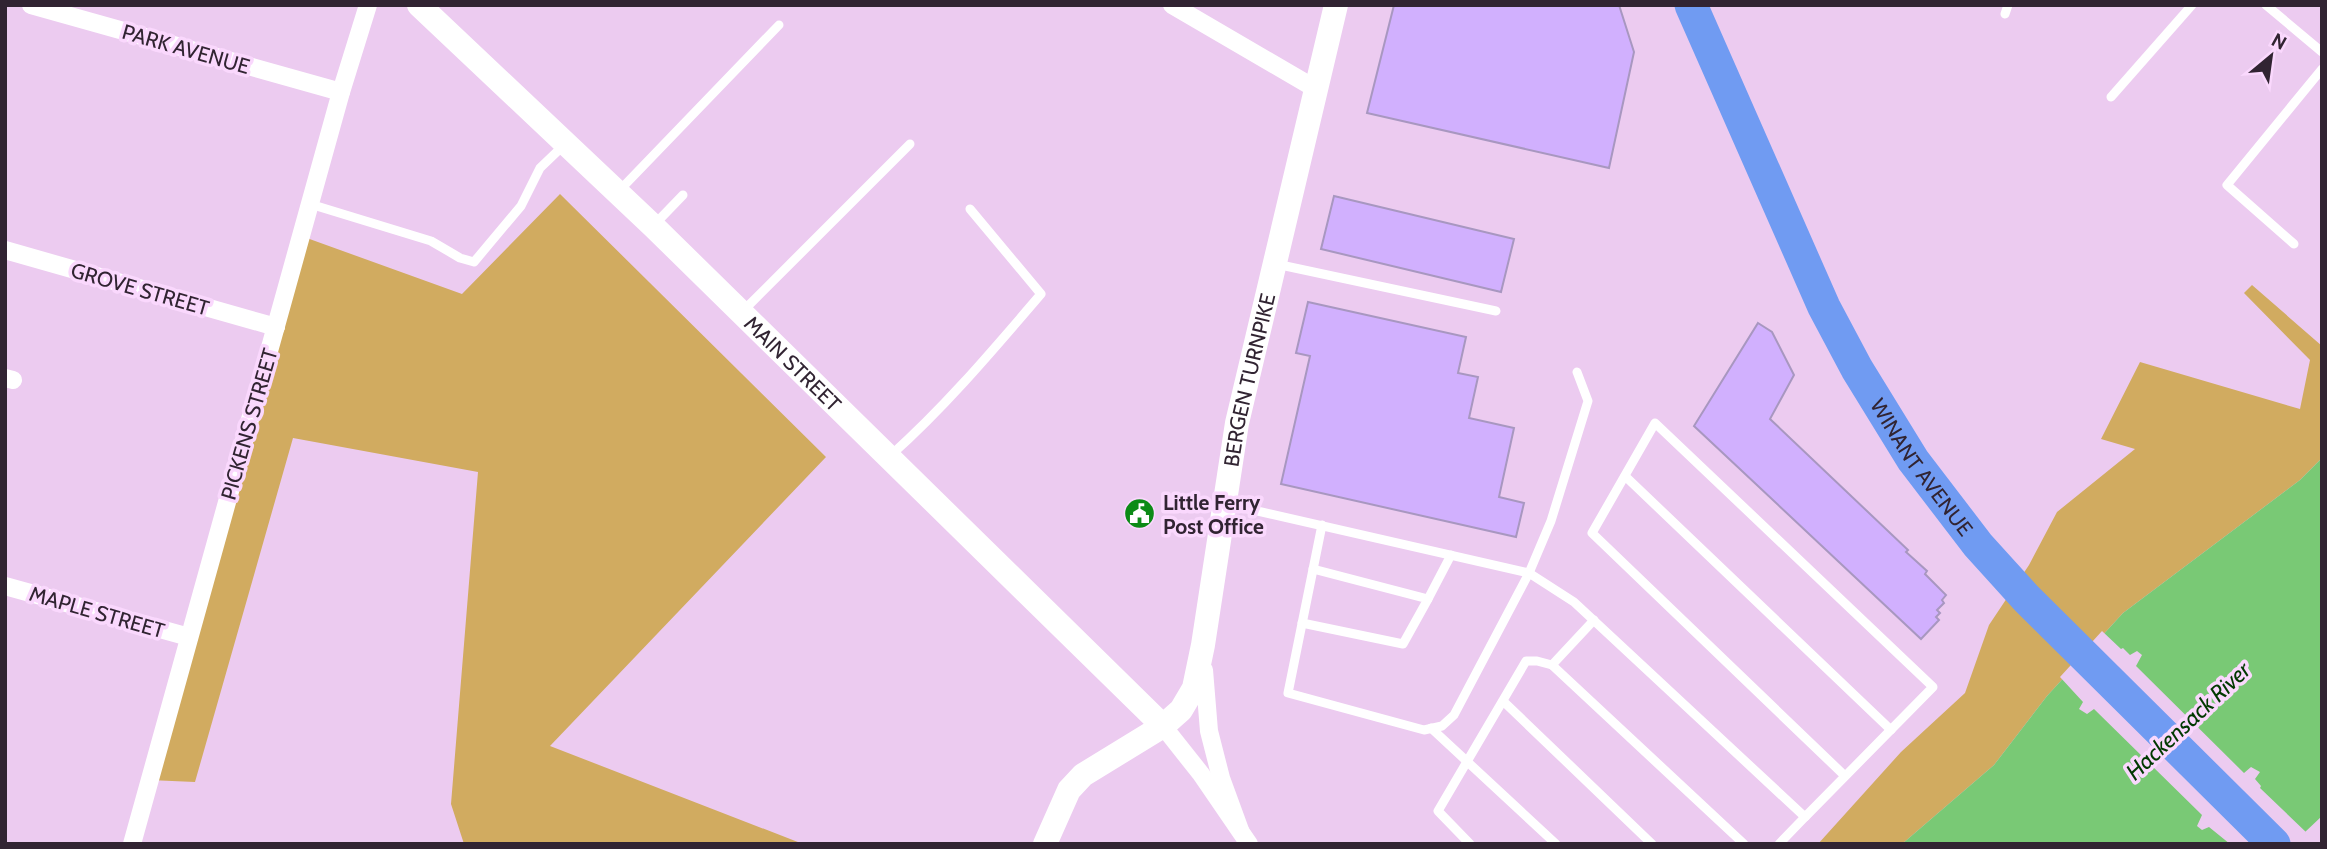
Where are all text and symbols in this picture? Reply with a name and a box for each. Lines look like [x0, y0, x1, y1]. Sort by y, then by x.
street label: PARK AVENUE [119, 19, 253, 79]
north arrow [2236, 21, 2306, 91]
text: N [2268, 28, 2290, 55]
street label: GROVE STREET [68, 257, 212, 321]
street label: BERGEN TURNPIKE [1218, 291, 1280, 468]
street label: MAIN STREET [739, 310, 847, 416]
street label: PICKENS STREET [215, 345, 283, 503]
street label: WINANT AVENUE [1866, 394, 1979, 541]
place label: Little Ferry Post Office [1163, 490, 1264, 539]
public building icon: Little Ferry Post Office [1123, 497, 1157, 531]
street label: MAPLE STREET [27, 581, 167, 643]
water label: Hackensack River [2120, 656, 2257, 786]

